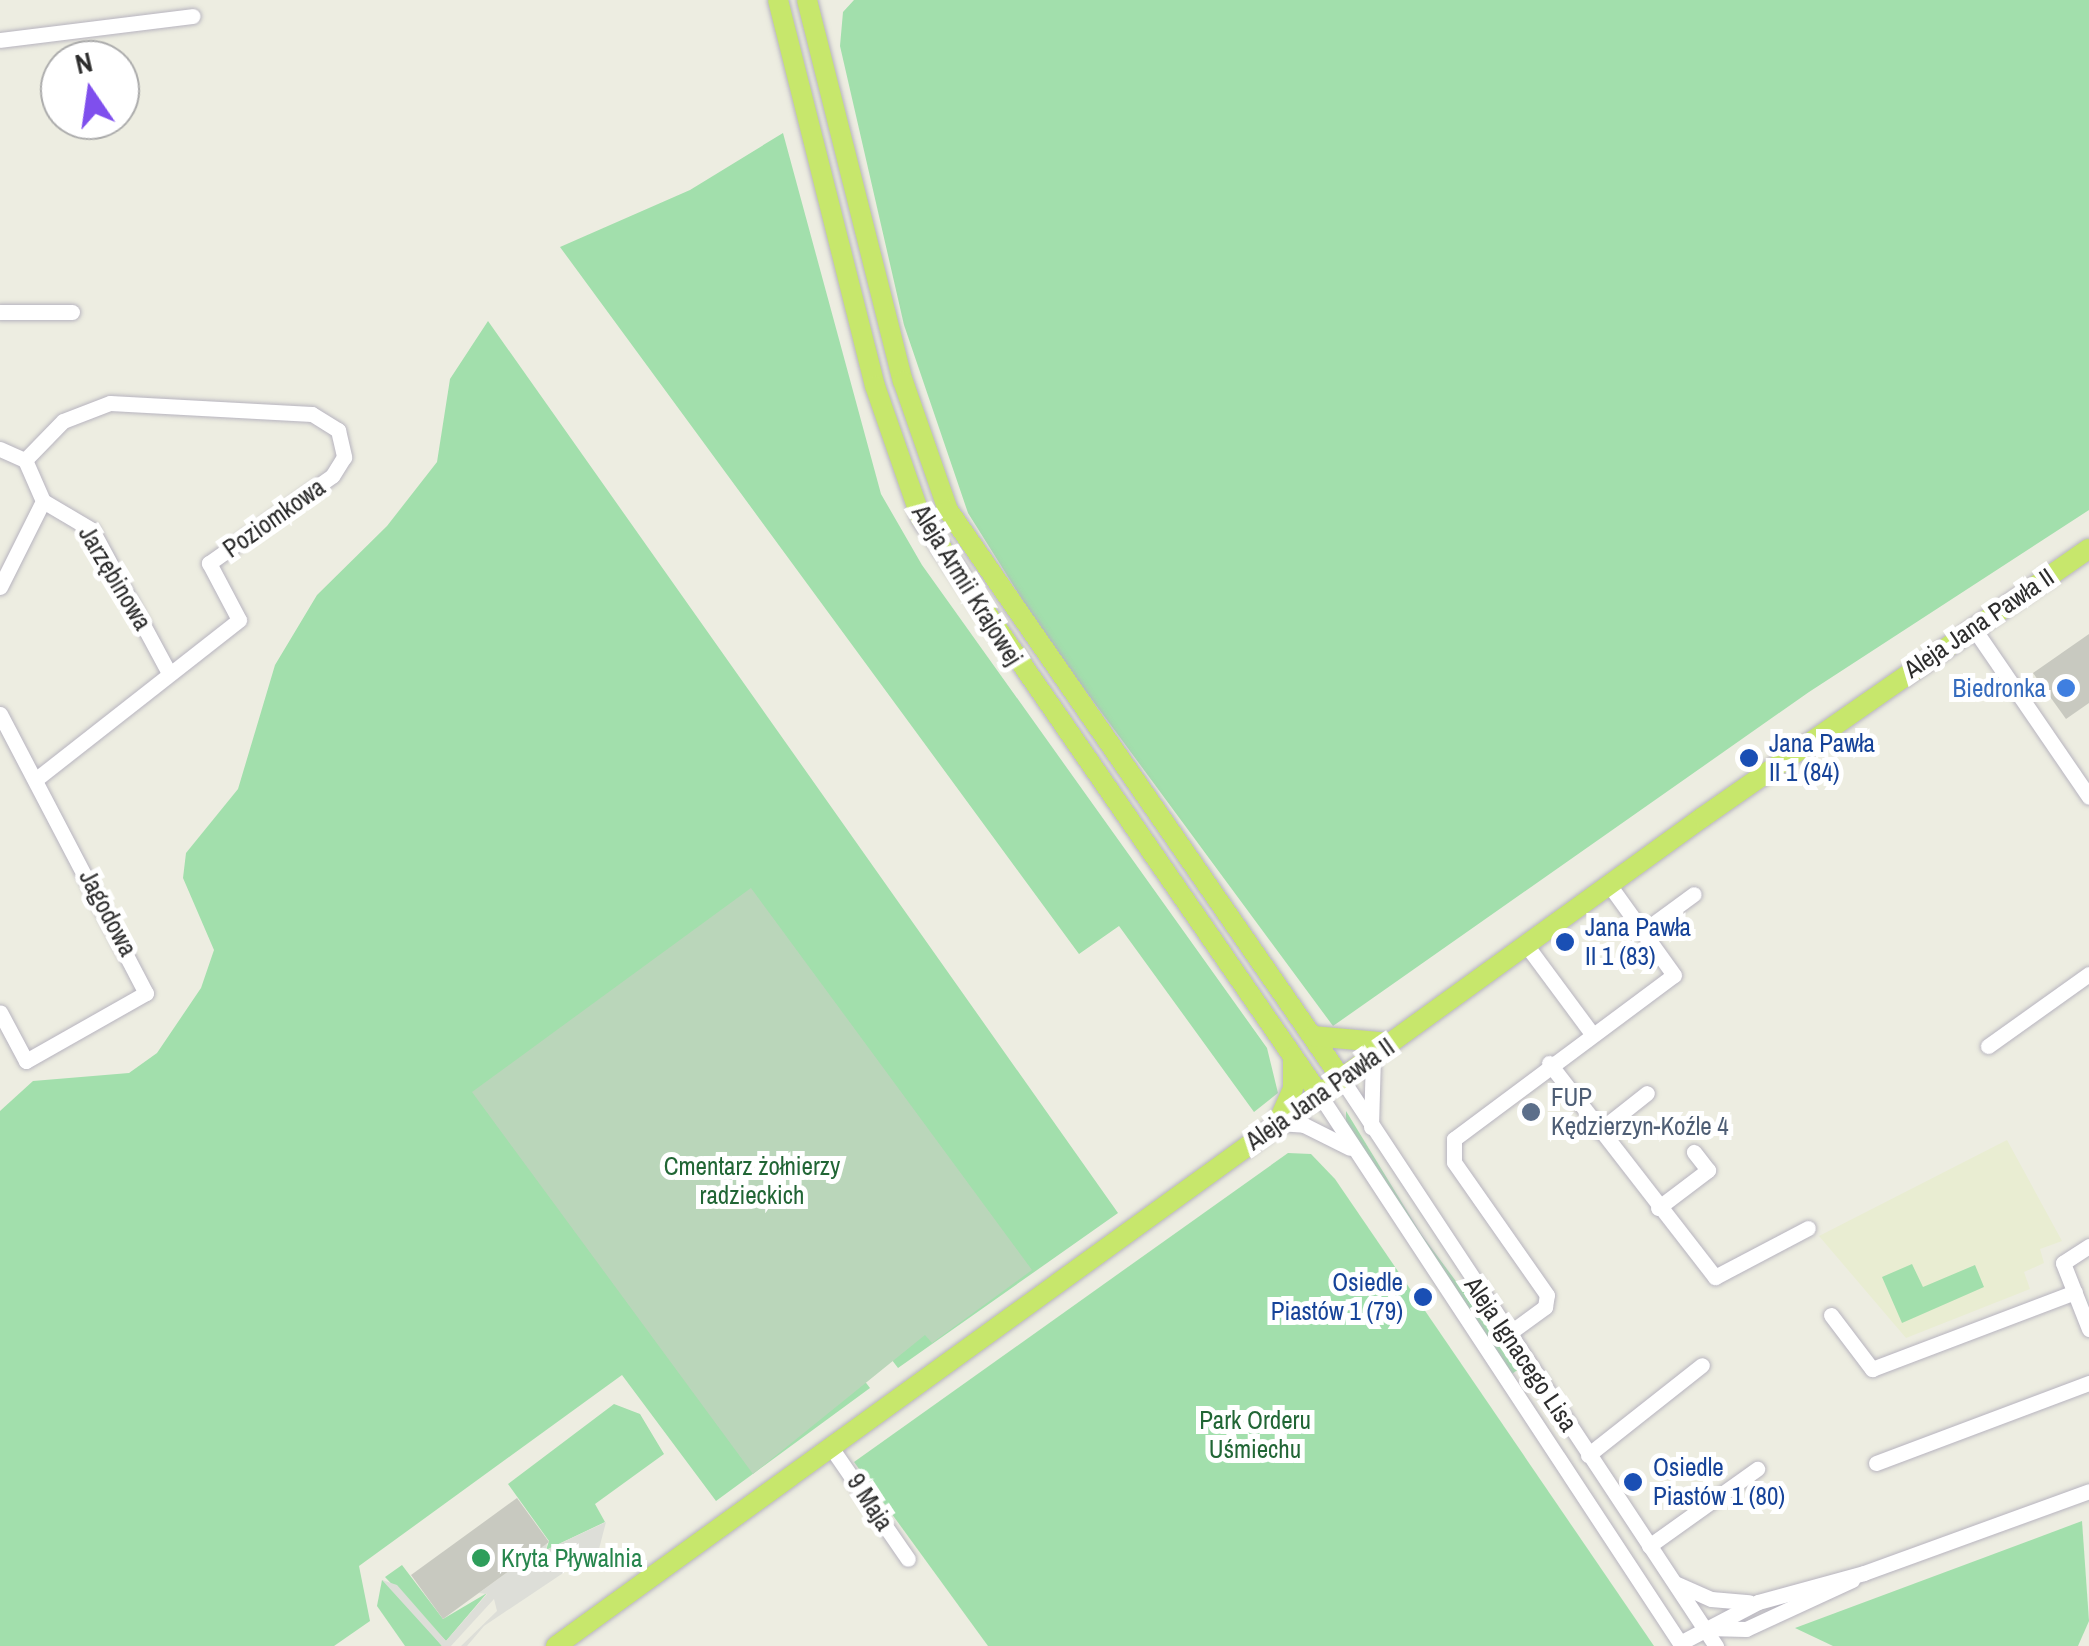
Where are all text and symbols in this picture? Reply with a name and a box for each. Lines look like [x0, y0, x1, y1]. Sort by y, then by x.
north arrow [40, 40, 140, 140]
text: N [71, 42, 96, 83]
street label: Poziomkowa [217, 472, 331, 564]
street label: Aleja Armii Krajowej [905, 499, 1029, 671]
street label: Jarzębinowa [72, 520, 158, 636]
street label: Aleja Jana Pawła II [1898, 562, 2060, 684]
place label: Biedronka [1953, 673, 2046, 703]
marker: Biedronka [2055, 677, 2077, 699]
place label: Jana Pawła II 1 (84) [1769, 729, 1875, 788]
marker: Jana Pawła II 1 (84) [1738, 747, 1760, 769]
street label: Jagodowa [73, 865, 143, 961]
place label: Jana Pawła II 1 (83) [1585, 913, 1691, 972]
marker: Jana Pawła II 1 (83) [1554, 931, 1576, 953]
street label: Aleja Jana Pawła II [1240, 1032, 1400, 1156]
place label: FUP Kędzierzyn-Koźle 4 [1551, 1083, 1729, 1142]
marker: FUP Kędzierzyn-Koźle 4 [1520, 1101, 1542, 1123]
park label: Cmentarz żołnierzy radzieckich [664, 1152, 840, 1211]
place label: Osiedle Piastów 1 (79) [1271, 1268, 1403, 1327]
street label: Aleja Ignacego Lisa [1458, 1271, 1584, 1437]
marker: Osiedle Piastów 1 (79) [1412, 1286, 1434, 1308]
park label: Park Orderu Uśmiechu [1199, 1406, 1311, 1465]
place label: Osiedle Piastów 1 (80) [1653, 1453, 1785, 1512]
street label: 9 Maja [841, 1468, 899, 1536]
marker: Osiedle Piastów 1 (80) [1622, 1471, 1644, 1493]
place label: Kryta Pływalnia [501, 1543, 642, 1573]
marker: Kryta Pływalnia [470, 1547, 492, 1569]

